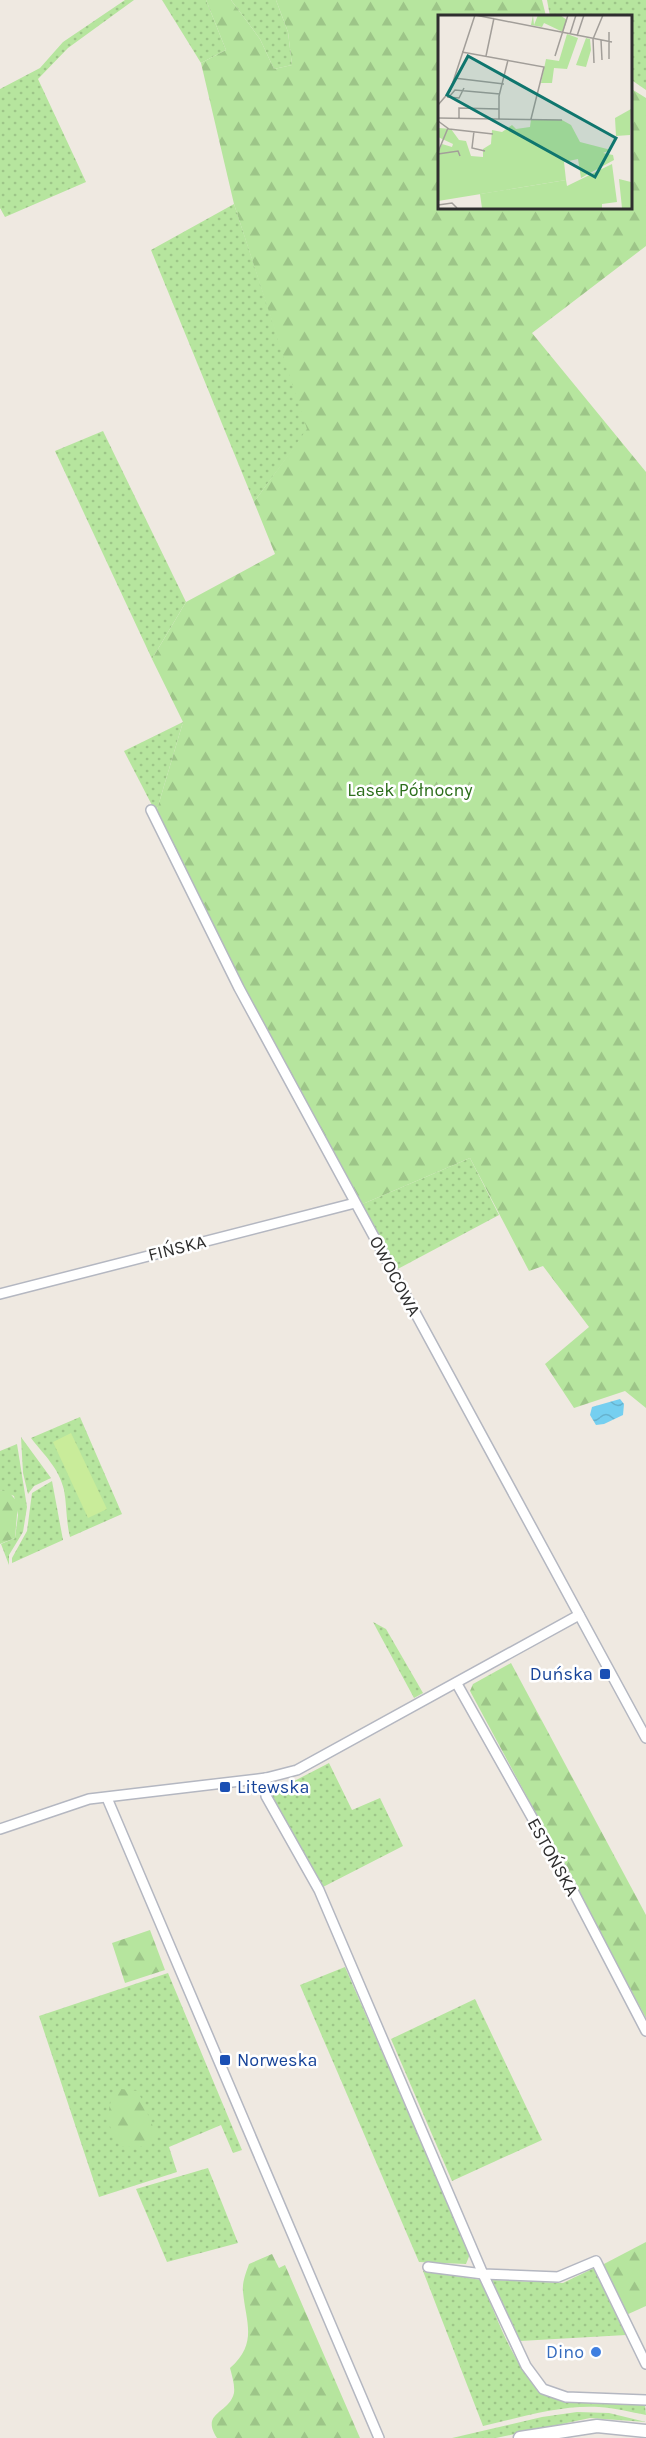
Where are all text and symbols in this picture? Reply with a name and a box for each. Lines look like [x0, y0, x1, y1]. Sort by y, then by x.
inset map [438, 15, 631, 208]
park label: Lasek Północny [347, 779, 473, 801]
street label: FIŃSKA [145, 1229, 208, 1266]
street label: OWOCOWA [365, 1232, 425, 1320]
place label: Duńska [530, 1663, 593, 1685]
marker: Duńska [598, 1667, 612, 1681]
place label: Litewska [237, 1776, 309, 1798]
marker: Litewska [218, 1780, 232, 1794]
street label: ESTOŃSKA [523, 1814, 584, 1900]
place label: Norweska [237, 2049, 317, 2071]
marker: Norweska [218, 2053, 232, 2067]
place label: Dino [546, 2341, 584, 2363]
marker: Dino [589, 2345, 603, 2359]

